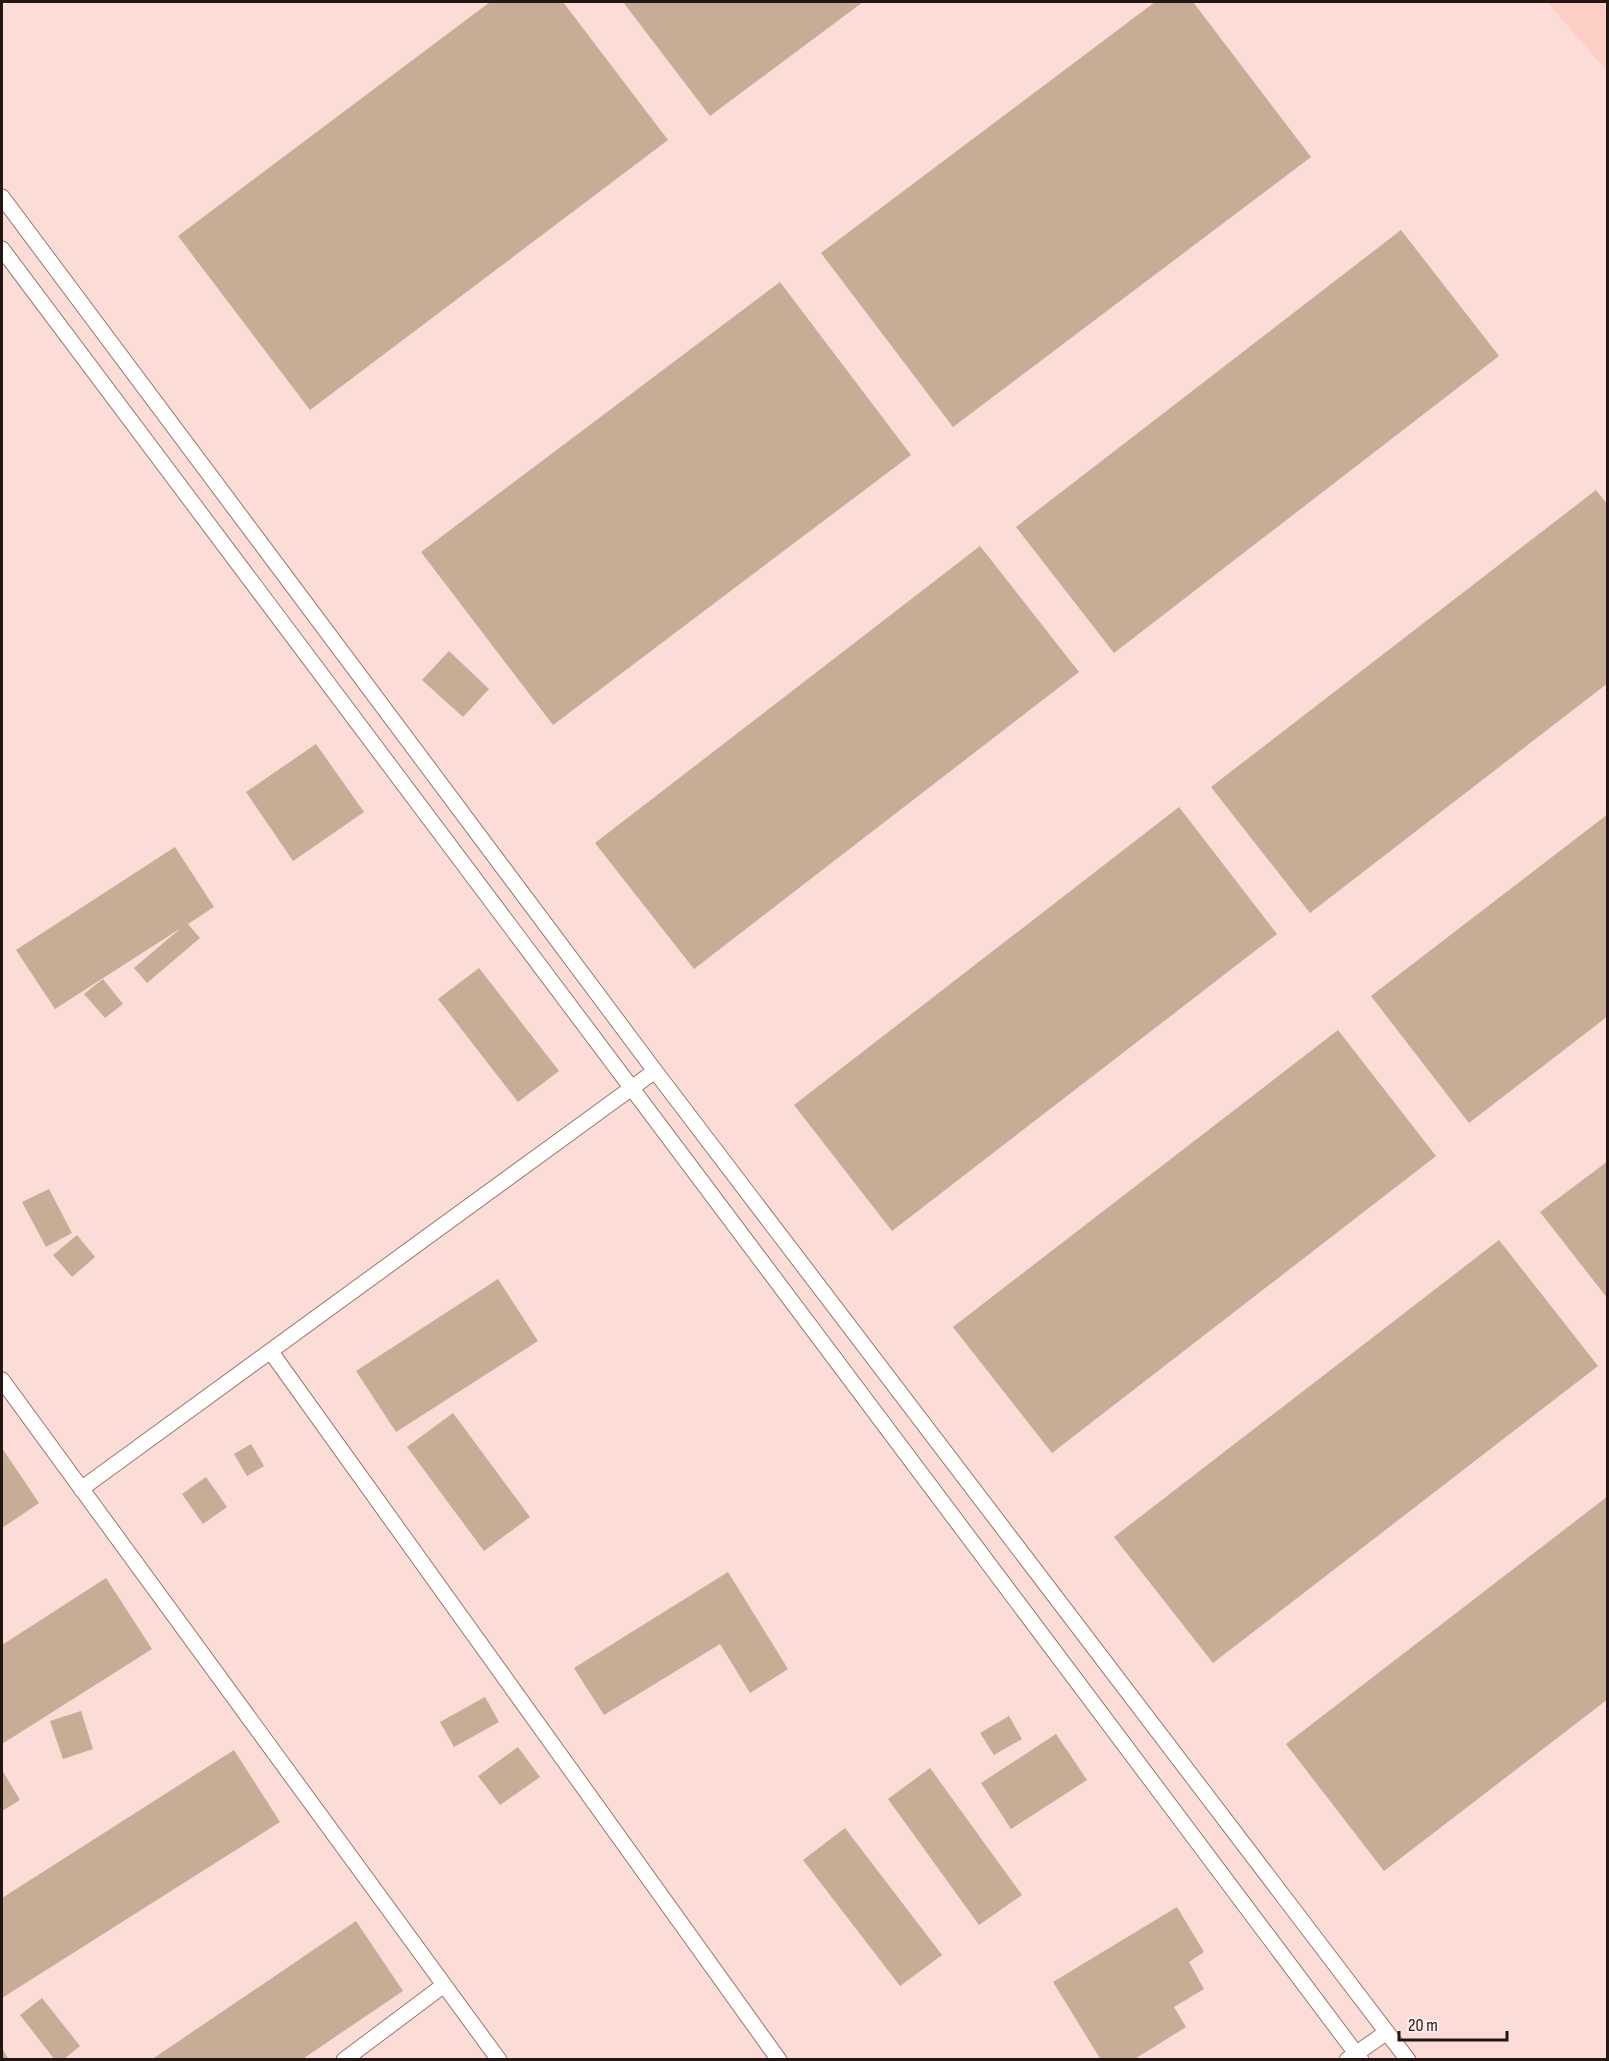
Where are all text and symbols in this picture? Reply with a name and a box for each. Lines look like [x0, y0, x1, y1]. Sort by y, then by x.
scale bar [1399, 2004, 1507, 2042]
text: 20 m [1408, 2015, 1438, 2036]

